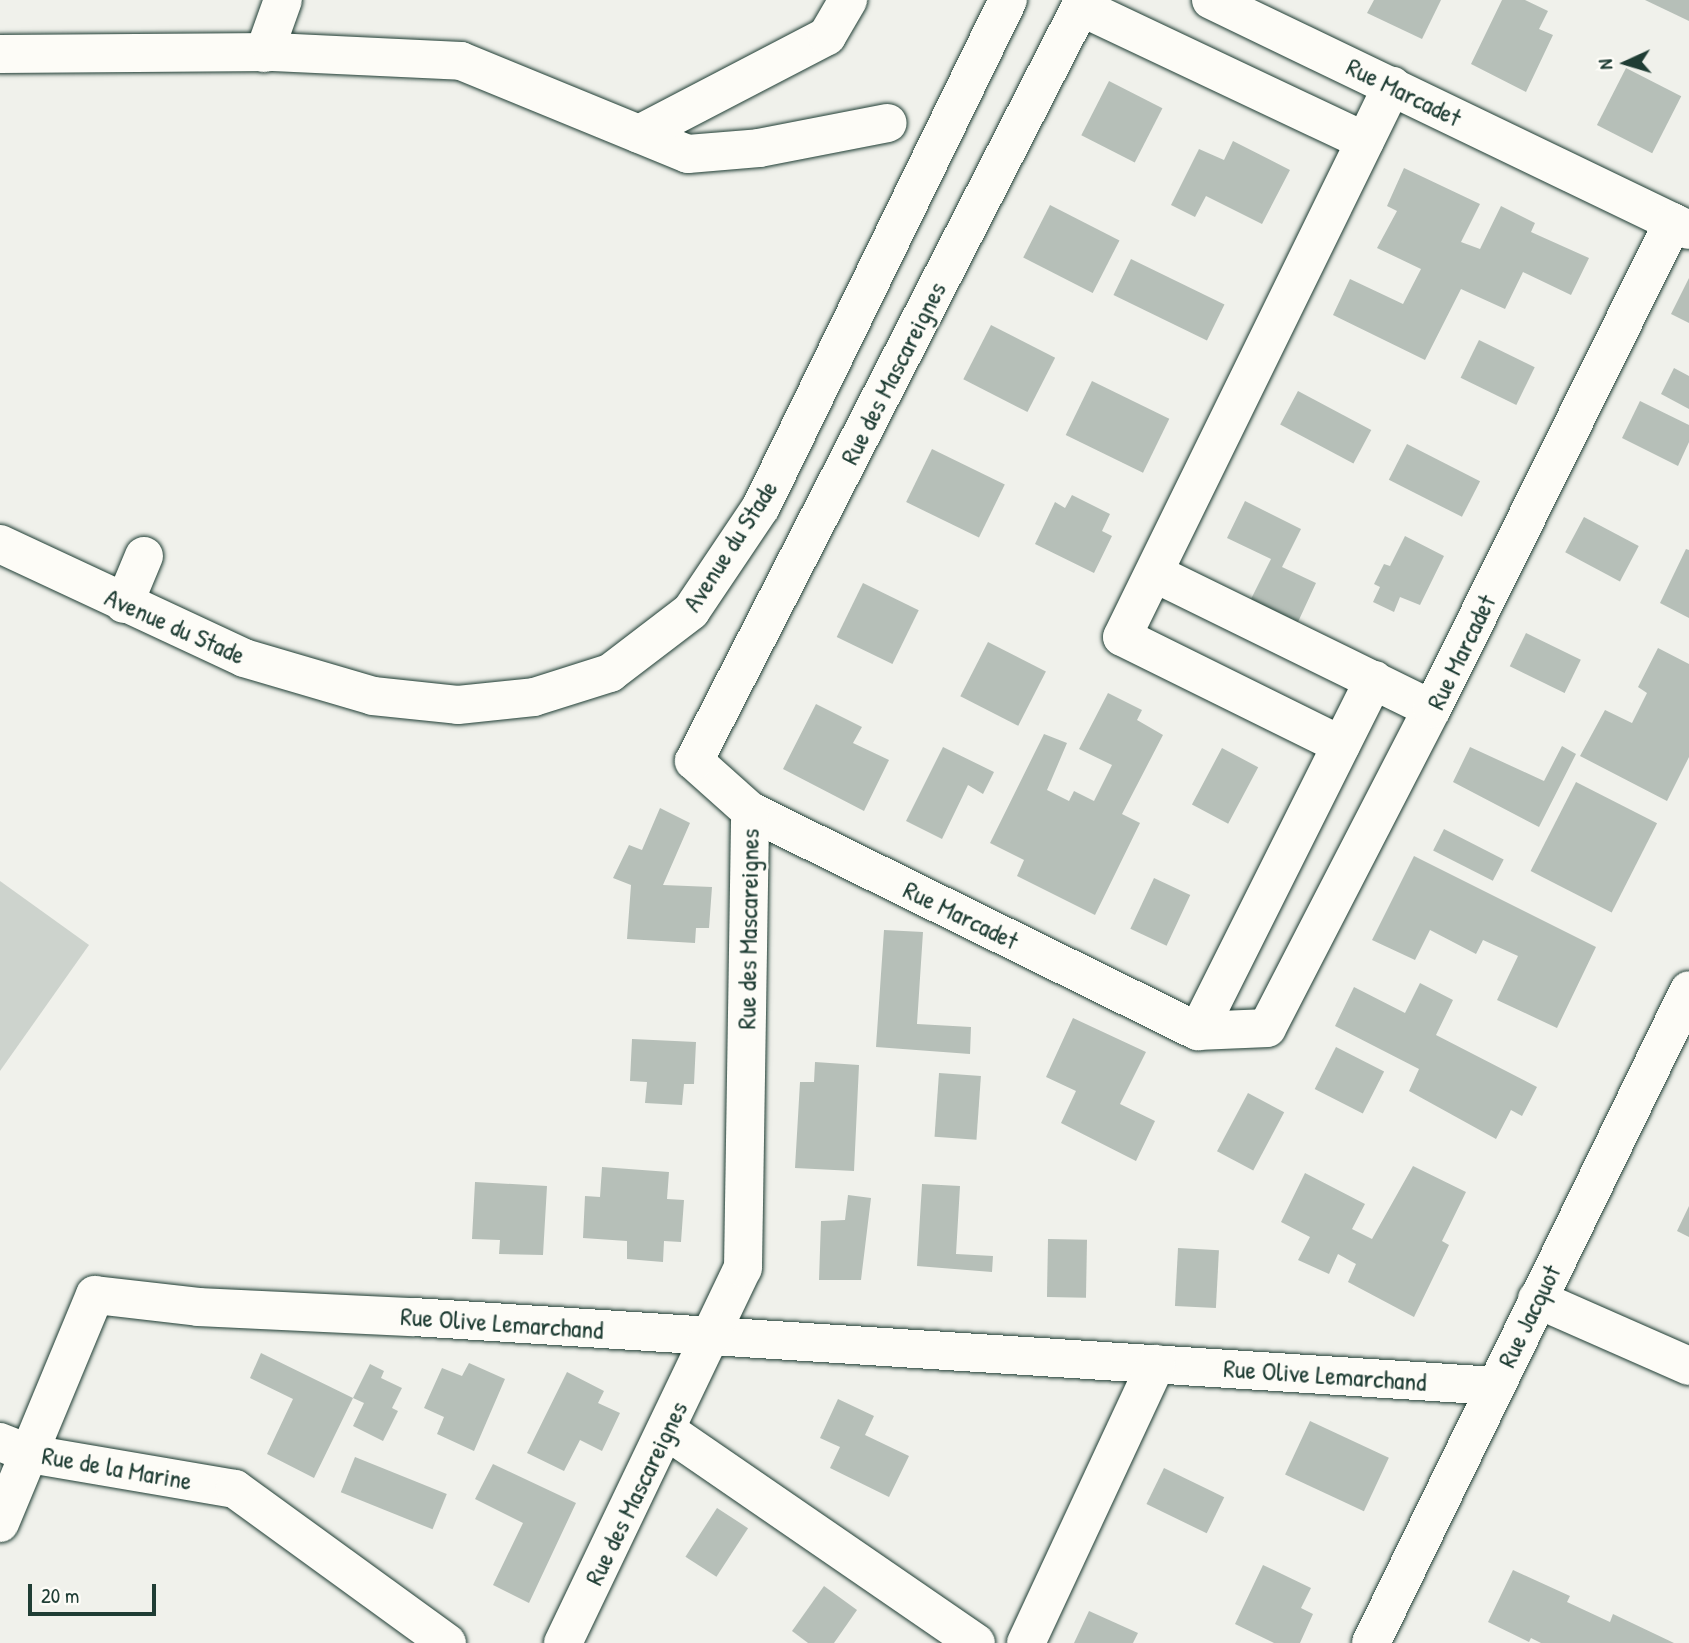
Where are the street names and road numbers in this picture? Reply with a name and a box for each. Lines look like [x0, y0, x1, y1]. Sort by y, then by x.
street label: Rue Marcadet [1341, 51, 1467, 133]
street label: Rue des Mascareignes [834, 276, 952, 470]
street label: Avenue du Stade [676, 475, 784, 617]
street label: Avenue du Stade [100, 581, 250, 671]
street label: Rue Marcadet [1420, 589, 1502, 715]
street label: Rue des Mascareignes [731, 828, 765, 1030]
street label: Rue Marcadet [898, 874, 1024, 956]
street label: Rue Jacquot [1491, 1260, 1567, 1372]
street label: Rue Olive Lemarchand [399, 1300, 605, 1346]
street label: Rue Olive Lemarchand [1222, 1352, 1428, 1398]
street label: Rue des Mascareignes [578, 1396, 694, 1590]
street label: Rue de la Marine [40, 1439, 194, 1497]

